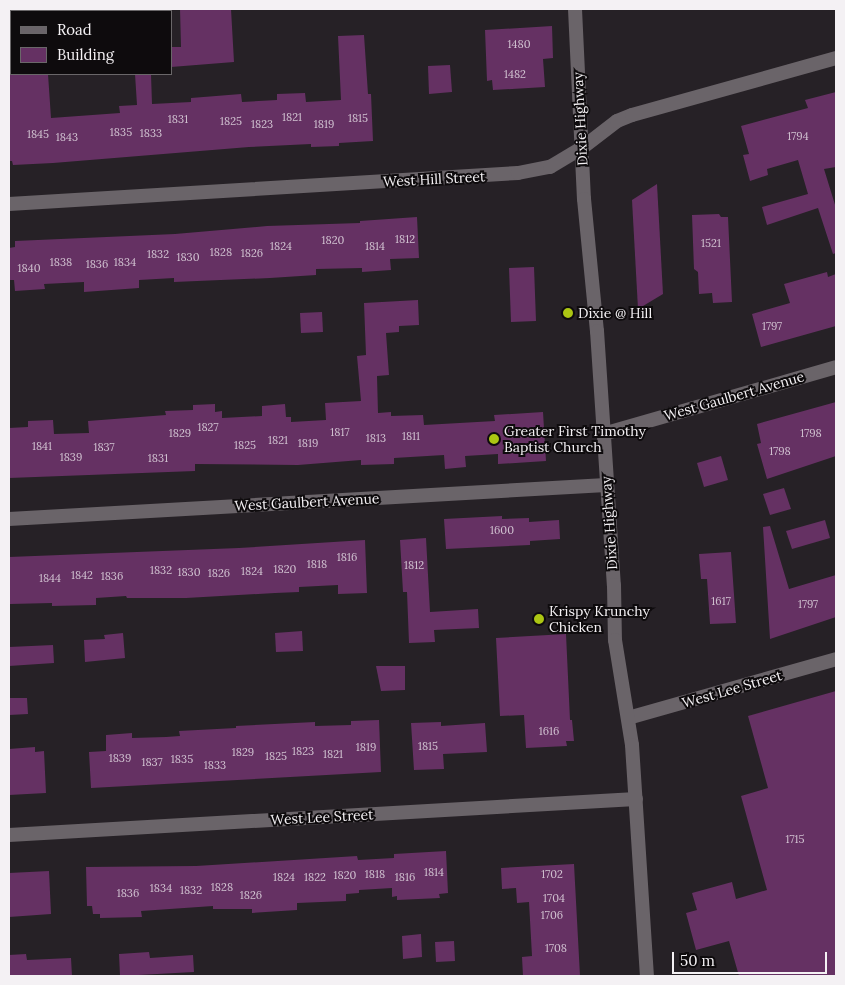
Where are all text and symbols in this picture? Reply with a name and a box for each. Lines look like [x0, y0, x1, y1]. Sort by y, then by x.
legend [10, 10, 172, 75]
text: Road [57, 20, 92, 39]
house number: 1480 [508, 37, 530, 51]
text: Building [57, 45, 114, 64]
house number: 1482 [504, 67, 526, 81]
street label: Dixie Highway [569, 72, 591, 166]
house number: 1821 [282, 110, 302, 124]
house number: 1815 [348, 111, 368, 125]
house number: 1831 [168, 112, 188, 126]
house number: 1825 [220, 114, 242, 128]
house number: 1823 [251, 117, 273, 131]
house number: 1819 [314, 117, 334, 131]
house number: 1835 [110, 125, 132, 139]
house number: 1833 [140, 126, 162, 140]
house number: 1845 [27, 127, 49, 141]
house number: 1794 [787, 129, 809, 143]
house number: 1843 [56, 130, 78, 144]
street label: West Hill Street [382, 168, 486, 190]
house number: 1812 [395, 232, 415, 246]
house number: 1820 [322, 233, 344, 247]
house number: 1521 [701, 236, 721, 250]
house number: 1824 [270, 239, 292, 253]
house number: 1814 [365, 239, 385, 253]
house number: 1828 [210, 245, 232, 259]
house number: 1826 [241, 246, 263, 260]
house number: 1832 [147, 247, 169, 261]
house number: 1830 [176, 250, 200, 264]
house number: 1838 [50, 255, 72, 269]
house number: 1834 [114, 255, 136, 269]
house number: 1836 [86, 257, 108, 271]
house number: 1840 [18, 261, 40, 275]
place label: Dixie @ Hill [578, 305, 652, 321]
marker: Dixie @ Hill [562, 307, 574, 319]
house number: 1797 [762, 319, 782, 333]
street label: West Gaulbert Avenue [662, 368, 806, 424]
house number: 1827 [197, 420, 219, 434]
place label: Greater First Timothy Baptist Church [504, 423, 646, 456]
house number: 1817 [330, 425, 350, 439]
house number: 1829 [169, 426, 191, 440]
house number: 1798 [800, 426, 822, 440]
house number: 1811 [402, 429, 420, 443]
house number: 1813 [366, 431, 386, 445]
house number: 1821 [268, 433, 288, 447]
marker: Greater First Timothy Baptist Church [488, 433, 500, 445]
house number: 1819 [298, 436, 318, 450]
house number: 1825 [234, 438, 256, 452]
house number: 1841 [32, 439, 52, 453]
house number: 1837 [93, 440, 115, 454]
house number: 1798 [769, 444, 791, 458]
house number: 1839 [60, 450, 82, 464]
house number: 1831 [148, 451, 168, 465]
street label: Dixie Highway [597, 476, 621, 570]
street label: West Gaulbert Avenue [234, 490, 380, 514]
house number: 1600 [490, 523, 514, 537]
house number: 1816 [337, 550, 357, 564]
house number: 1818 [307, 557, 327, 571]
house number: 1812 [404, 558, 424, 572]
house number: 1820 [274, 562, 296, 576]
house number: 1832 [150, 563, 172, 577]
house number: 1824 [241, 564, 263, 578]
house number: 1830 [177, 565, 201, 579]
house number: 1826 [208, 566, 230, 580]
house number: 1842 [71, 568, 93, 582]
house number: 1836 [101, 569, 123, 583]
house number: 1844 [39, 571, 61, 585]
house number: 1617 [711, 594, 731, 608]
house number: 1797 [798, 597, 818, 611]
place label: Krispy Krunchy Chicken [549, 603, 650, 636]
marker: Krispy Krunchy Chicken [533, 613, 545, 625]
street label: West Lee Street [680, 667, 784, 711]
house number: 1616 [539, 724, 559, 738]
house number: 1815 [418, 739, 438, 753]
house number: 1819 [356, 740, 376, 754]
house number: 1823 [292, 744, 314, 758]
house number: 1829 [232, 745, 254, 759]
house number: 1821 [323, 747, 343, 761]
house number: 1825 [265, 749, 287, 763]
house number: 1839 [109, 751, 131, 765]
house number: 1835 [171, 752, 193, 766]
house number: 1837 [141, 755, 163, 769]
house number: 1833 [204, 758, 226, 772]
street label: West Lee Street [270, 806, 374, 828]
house number: 1715 [785, 832, 805, 846]
house number: 1814 [424, 865, 444, 879]
house number: 1818 [365, 867, 385, 881]
house number: 1702 [541, 867, 563, 881]
house number: 1820 [334, 868, 356, 882]
house number: 1824 [273, 870, 295, 884]
house number: 1822 [304, 870, 326, 884]
house number: 1816 [395, 870, 415, 884]
house number: 1828 [211, 880, 233, 894]
house number: 1834 [150, 881, 172, 895]
house number: 1832 [180, 883, 202, 897]
house number: 1836 [117, 886, 139, 900]
house number: 1826 [240, 888, 262, 902]
house number: 1704 [543, 891, 565, 905]
house number: 1706 [541, 908, 563, 922]
house number: 1708 [545, 941, 567, 955]
scale bar [675, 942, 830, 974]
text: 50 m [680, 951, 715, 970]

